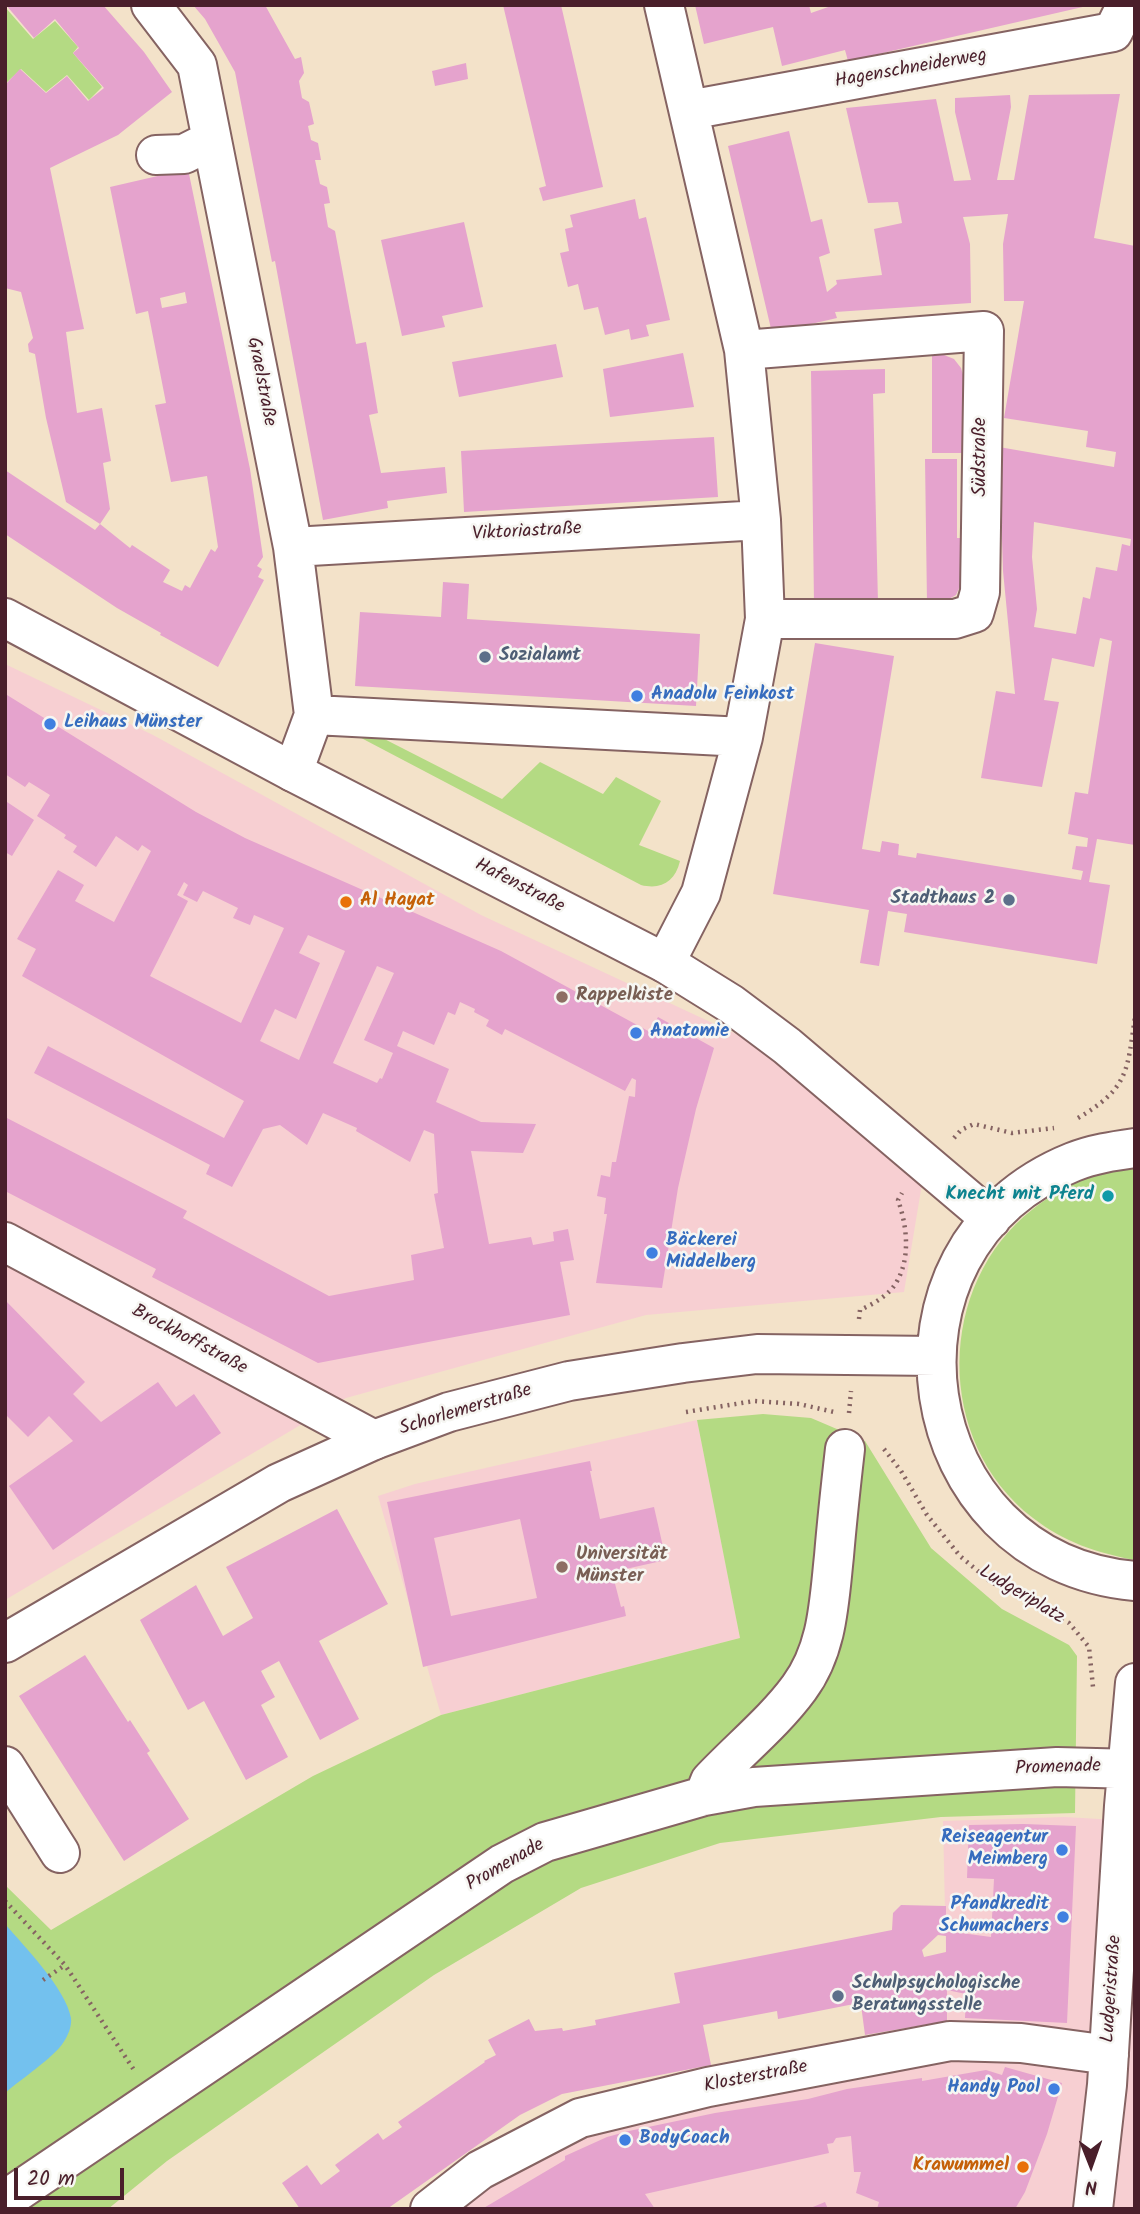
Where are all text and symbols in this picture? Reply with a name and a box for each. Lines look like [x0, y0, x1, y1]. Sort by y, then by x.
street label: Hagenschneiderweg [833, 45, 989, 95]
street label: Graelstraße [240, 335, 280, 429]
street label: Südstraße [971, 418, 993, 496]
street label: Viktoriastraße [472, 519, 582, 547]
place label: Sozialamt [499, 646, 581, 668]
marker: Sozialamt [477, 649, 493, 665]
place label: Anadolu Feinkost [651, 685, 794, 707]
marker: Anadolu Feinkost [629, 688, 645, 704]
place label: Leihaus Münster [64, 713, 202, 735]
marker: Leihaus Münster [42, 716, 58, 732]
street label: Hafenstraße [470, 855, 568, 919]
place label: Stadthaus 2 [891, 889, 995, 911]
place label: Al Hayat [360, 891, 435, 913]
marker: Stadthaus 2 [1001, 892, 1017, 908]
marker: Al Hayat [338, 894, 354, 910]
place label: Rappelkiste [576, 986, 673, 1008]
marker: Rappelkiste [554, 989, 570, 1005]
place label: Anatomie [650, 1022, 729, 1044]
marker: Anatomie [628, 1025, 644, 1041]
place label: Knecht mit Pferd [945, 1185, 1094, 1207]
marker: Knecht mit Pferd [1100, 1188, 1116, 1204]
place label: Bäckerei Middelberg [666, 1231, 756, 1275]
marker: Bäckerei Middelberg [644, 1245, 660, 1261]
street label: Brockhoffstraße [127, 1301, 251, 1381]
street label: Schorlemerstraße [397, 1380, 535, 1442]
place label: Universität Münster [576, 1545, 668, 1589]
marker: Universität Münster [554, 1559, 570, 1575]
street label: Ludgeriplatz [974, 1562, 1068, 1630]
street label: Promenade [1015, 1756, 1101, 1782]
place label: Reiseagentur Meimberg [941, 1828, 1048, 1872]
street label: Promenade [463, 1835, 549, 1897]
marker: Reiseagentur Meimberg [1054, 1842, 1070, 1858]
place label: Pfandkredit Schumachers [939, 1895, 1049, 1939]
marker: Pfandkredit Schumachers [1055, 1909, 1071, 1925]
street label: Ludgeristraße [1098, 1934, 1128, 2044]
place label: Schulpsychologische Beratungsstelle [852, 1974, 1020, 2018]
marker: Schulpsychologische Beratungsstelle [830, 1988, 846, 2004]
street label: Klosterstraße [702, 2057, 810, 2099]
place label: Handy Pool [947, 2078, 1040, 2100]
marker: Handy Pool [1046, 2081, 1062, 2097]
place label: BodyCoach [639, 2129, 730, 2151]
north arrow [1056, 2130, 1126, 2200]
marker: BodyCoach [617, 2132, 633, 2148]
scale bar [18, 2154, 128, 2198]
place label: Krawummel [913, 2156, 1009, 2178]
marker: Krawummel [1015, 2159, 1031, 2175]
text: 20 m [27, 2163, 75, 2196]
text: N [1085, 2171, 1098, 2201]

